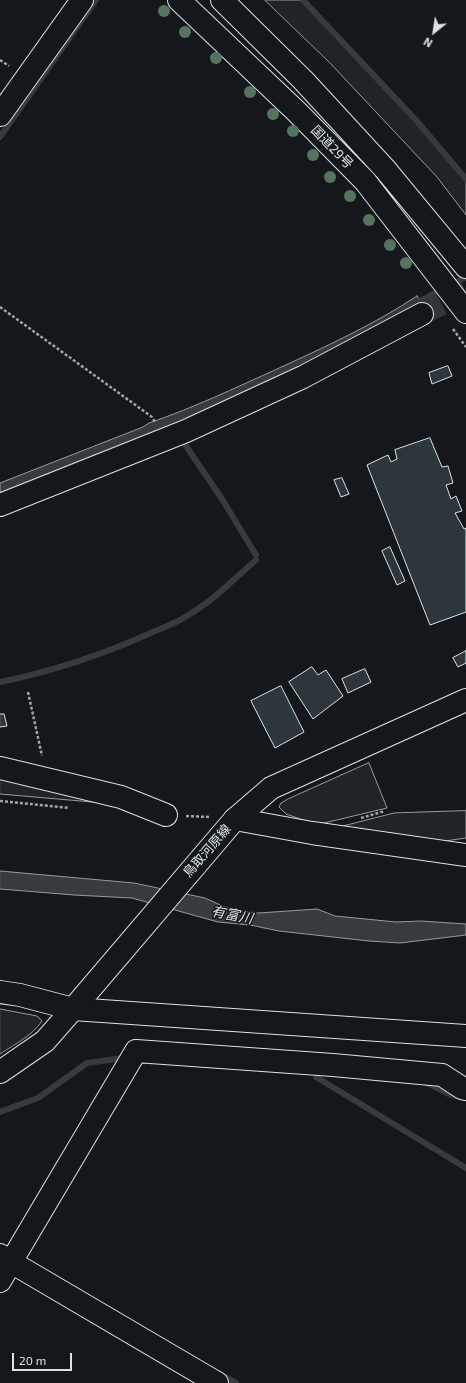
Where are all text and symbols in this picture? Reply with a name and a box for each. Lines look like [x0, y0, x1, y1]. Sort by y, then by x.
north arrow [414, 12, 454, 52]
text: N [421, 35, 434, 50]
street label: 国道29号 [308, 122, 356, 172]
street label: 鳥取河原線 [180, 821, 234, 881]
water label: 有富川 [210, 903, 254, 927]
scale bar [14, 1345, 74, 1371]
text: 20 m [19, 1353, 46, 1367]

